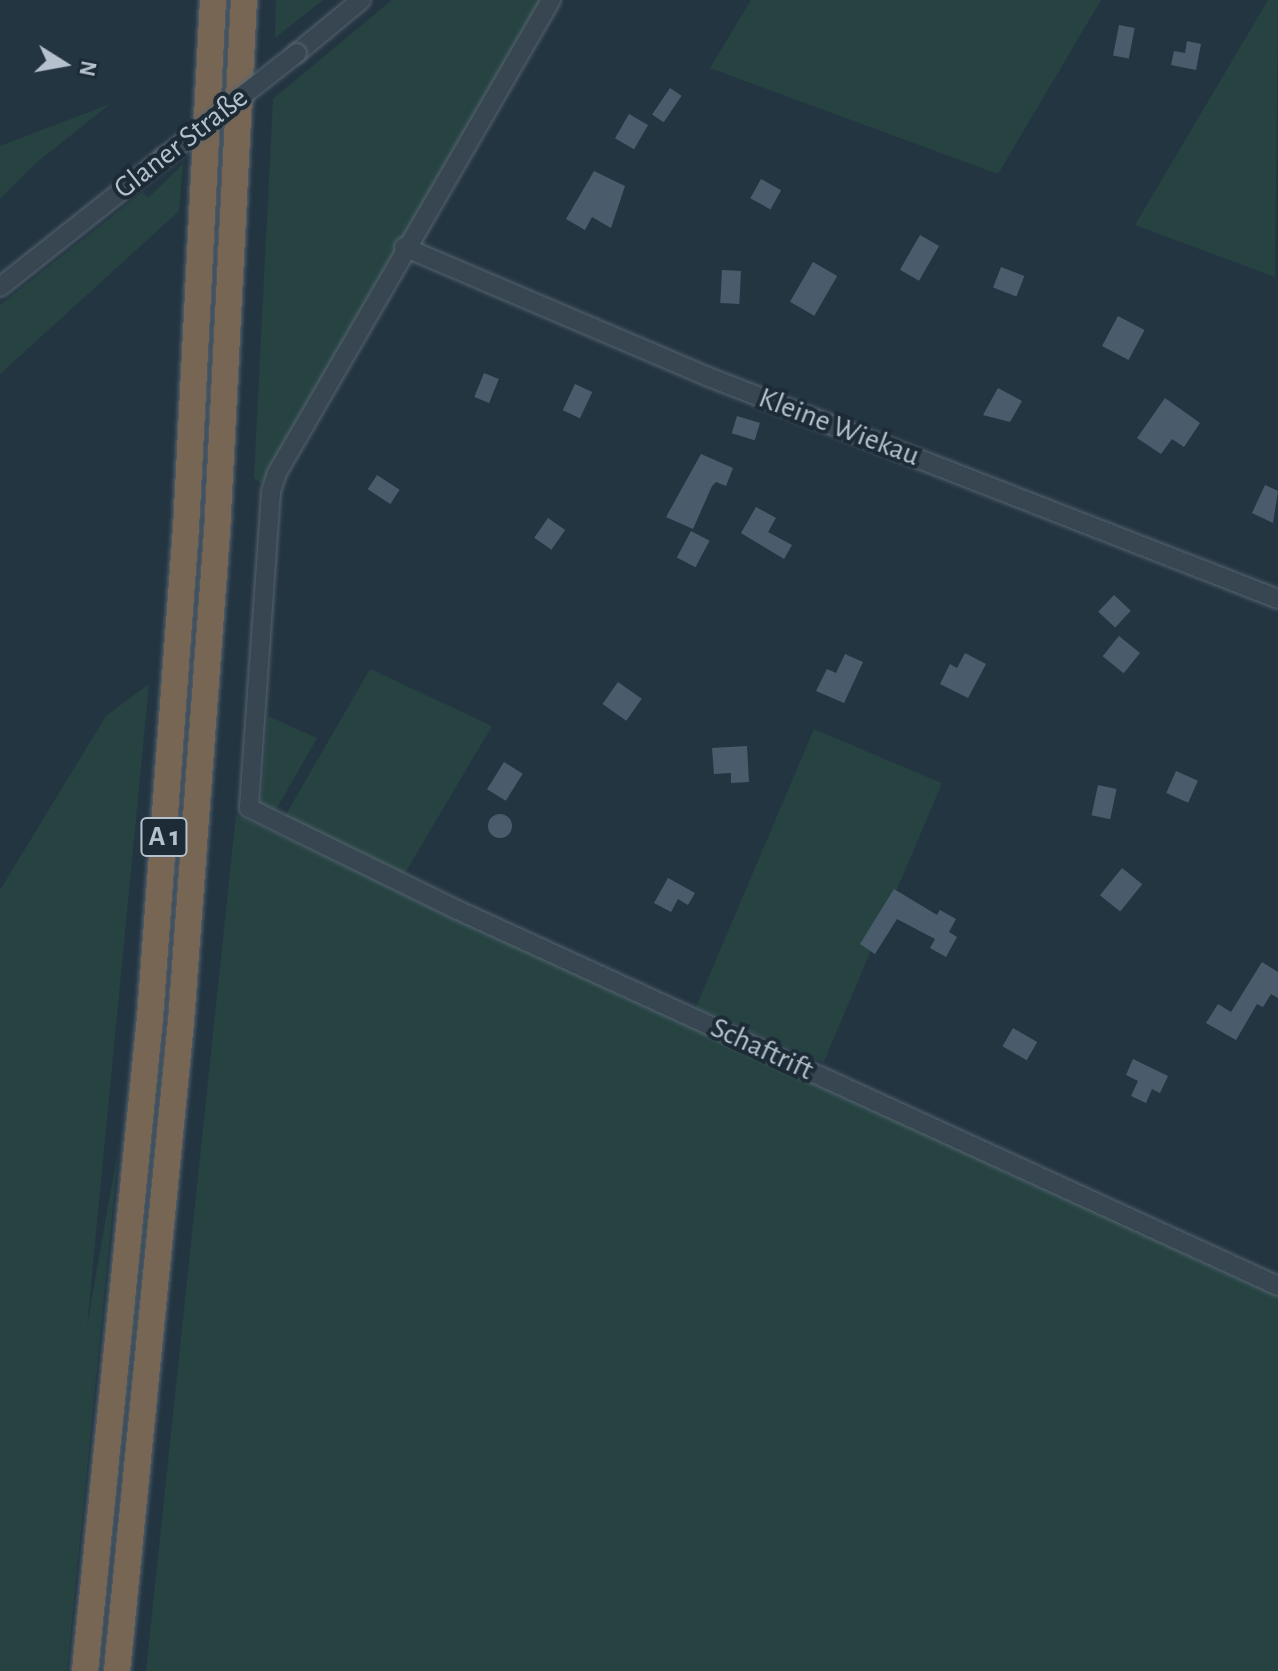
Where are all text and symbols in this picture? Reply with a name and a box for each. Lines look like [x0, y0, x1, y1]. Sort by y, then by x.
north arrow [24, 24, 104, 104]
text: N [75, 59, 100, 78]
street label: Glaner Straße [107, 80, 255, 206]
street label: Kleine Wiekau [754, 380, 924, 474]
road number: A 1 [140, 813, 188, 861]
street label: Schaftrift [705, 1010, 819, 1088]

